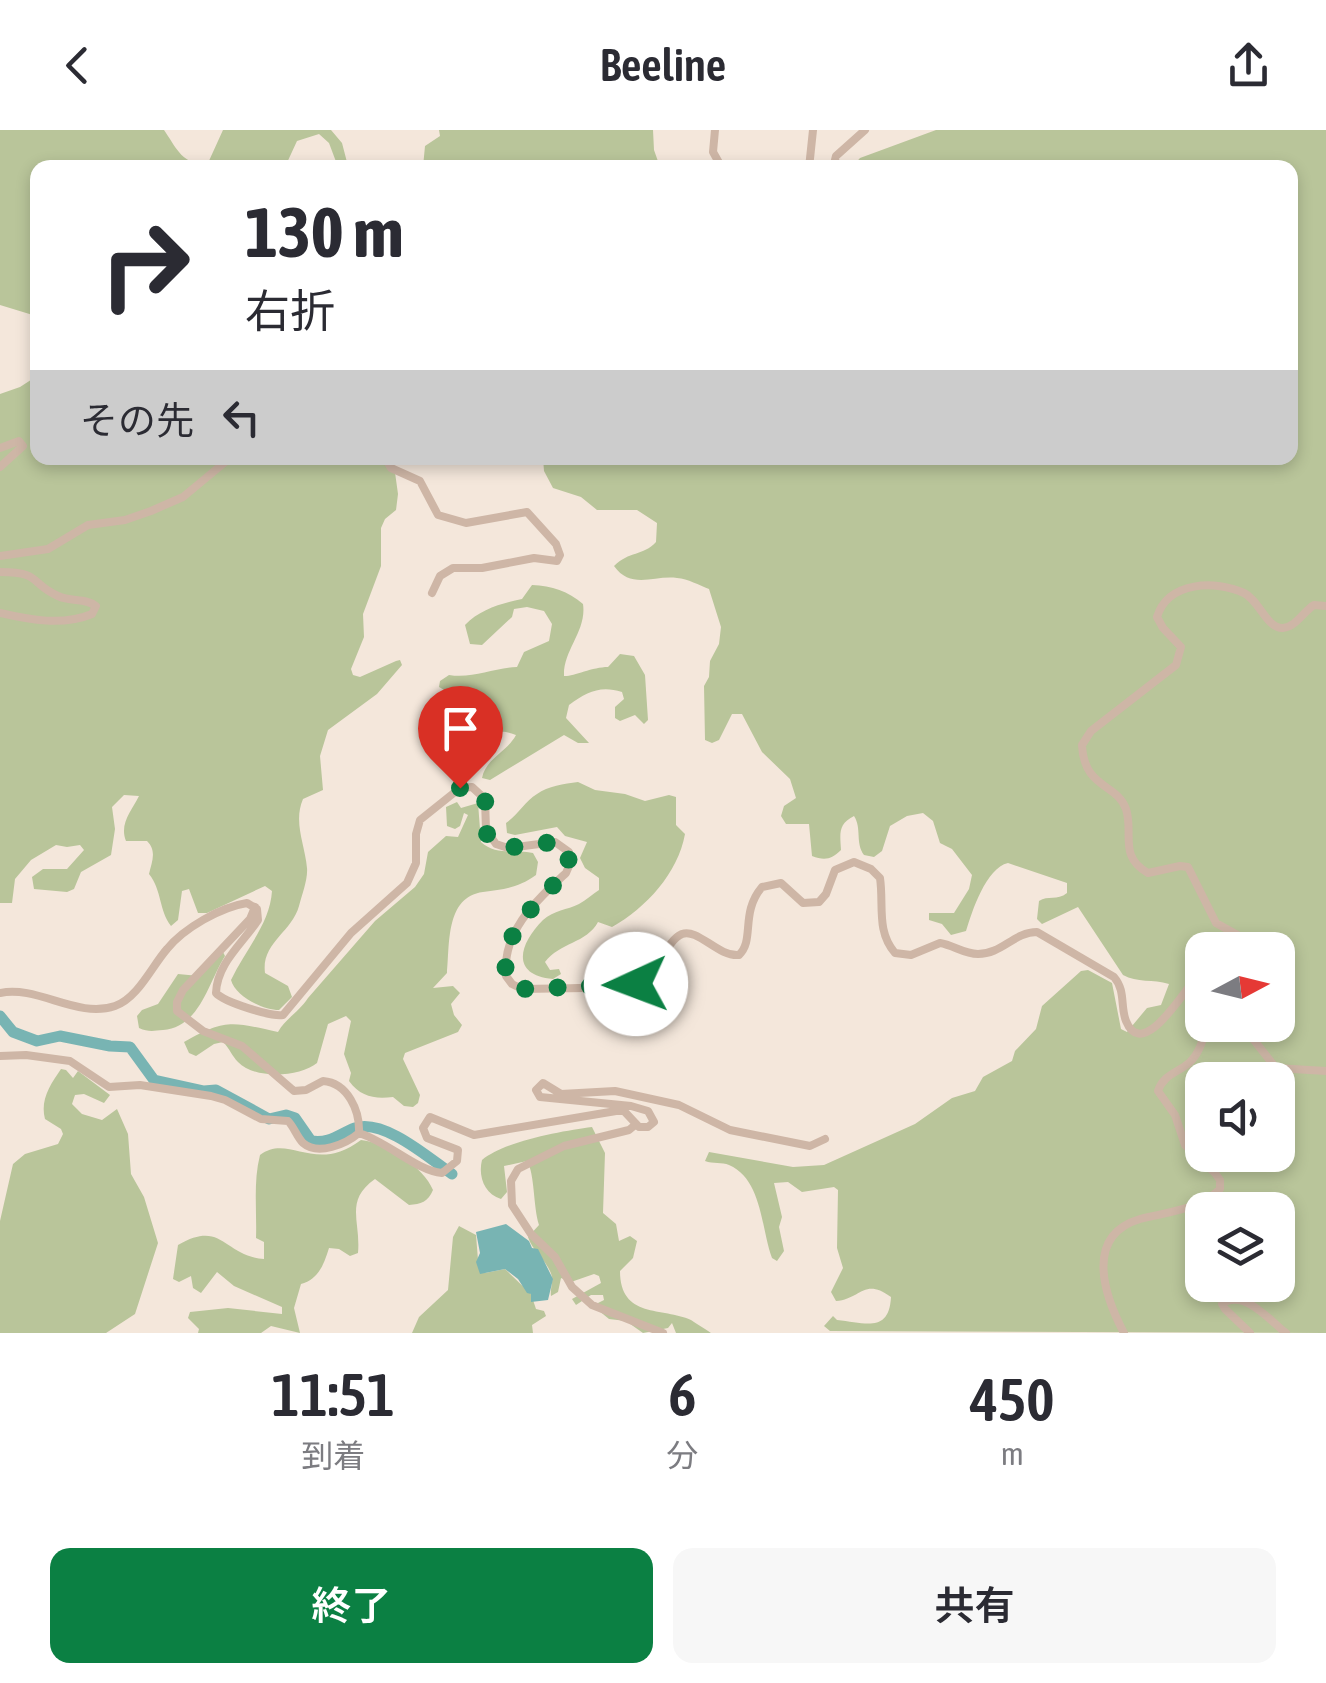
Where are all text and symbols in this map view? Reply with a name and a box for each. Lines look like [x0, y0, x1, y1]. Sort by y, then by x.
icon: back [50, 38, 105, 93]
icon: share [1221, 38, 1276, 93]
text: Beeline [600, 39, 726, 91]
text: 130 m [245, 192, 404, 272]
icon: right [80, 200, 210, 330]
text: 右折 [245, 285, 335, 337]
icon: left [214, 390, 269, 445]
text: その先 [80, 399, 194, 442]
pin [418, 686, 503, 789]
icon: arrive [433, 701, 488, 756]
position arrow [584, 932, 688, 1036]
north arrow [1185, 932, 1295, 1042]
map controls [1185, 932, 1295, 1302]
button: sound [1185, 1062, 1295, 1172]
button: layers [1185, 1192, 1295, 1302]
text: 11:51 [271, 1360, 395, 1429]
text: 6 [668, 1360, 697, 1429]
text: 450 [970, 1365, 1055, 1434]
text: m [1001, 1435, 1024, 1472]
text: 到着 [301, 1437, 365, 1474]
text: 分 [666, 1437, 698, 1474]
button: 終了 [50, 1548, 653, 1663]
button: 共有 [673, 1548, 1276, 1663]

